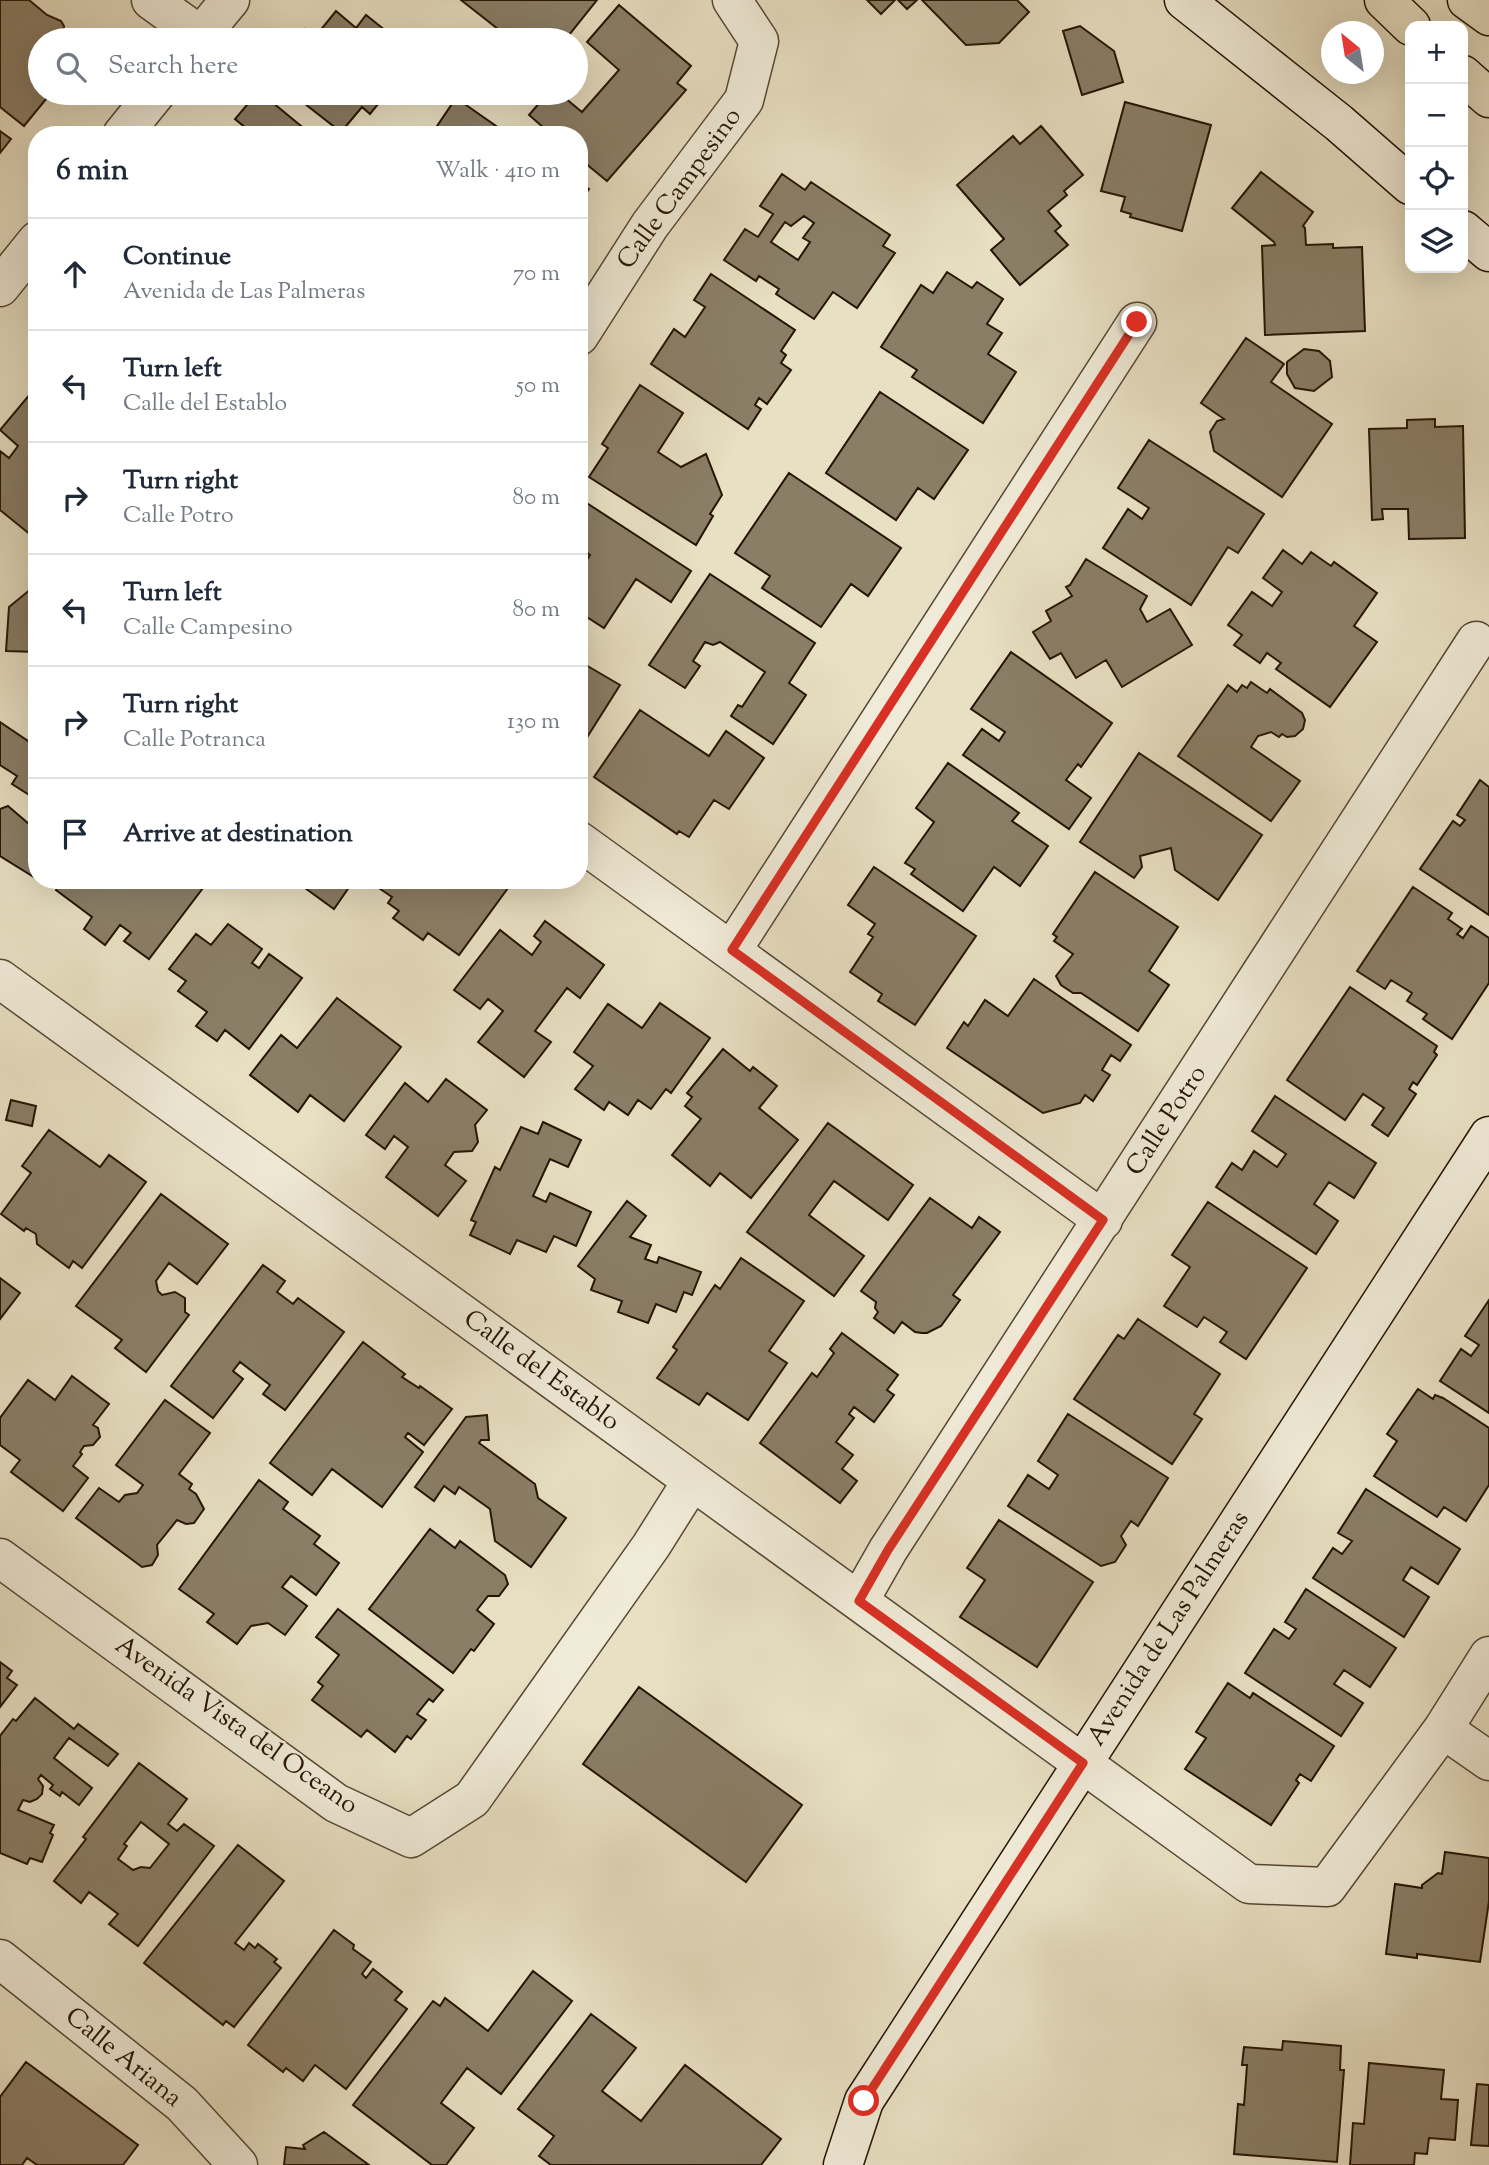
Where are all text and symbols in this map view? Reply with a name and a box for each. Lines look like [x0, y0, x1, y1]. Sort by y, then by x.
north arrow [1321, 21, 1384, 84]
map controls [1405, 21, 1468, 273]
button: + [1405, 21, 1468, 84]
search box [28, 28, 588, 105]
icon: search [52, 48, 90, 86]
text: Search here [108, 48, 238, 85]
button: − [1405, 84, 1468, 147]
street label: Calle Campesino [609, 101, 751, 277]
button: locate [1405, 147, 1468, 210]
text: 6 min [56, 150, 128, 193]
text: Walk · 410 m [435, 155, 560, 188]
button: layers [1405, 210, 1468, 273]
text: Continue [123, 239, 231, 276]
icon: ahead [56, 255, 94, 293]
text: 70 m [513, 258, 560, 291]
text: Avenida de Las Palmeras [123, 276, 365, 309]
route end [1121, 306, 1152, 337]
text: Turn left [123, 351, 222, 388]
icon: left [56, 367, 94, 405]
text: 50 m [516, 370, 560, 403]
text: Calle del Establo [123, 388, 287, 421]
text: Turn right [123, 463, 238, 500]
icon: right [56, 479, 94, 517]
text: 80 m [512, 482, 560, 515]
text: Calle Potro [123, 500, 234, 533]
text: Turn left [123, 575, 222, 612]
icon: left [56, 591, 94, 629]
text: 80 m [512, 594, 560, 627]
text: Calle Campesino [123, 612, 293, 645]
text: Turn right [123, 687, 238, 724]
icon: right [56, 703, 94, 741]
text: 130 m [507, 706, 560, 739]
text: Calle Potranca [123, 724, 266, 757]
icon: arrive [56, 815, 94, 853]
text: Arrive at destination [123, 816, 353, 853]
street label: Calle Potro [1117, 1059, 1217, 1183]
street label: Calle del Establo [455, 1302, 627, 1440]
street label: Avenida de Las Palmeras [1079, 1504, 1259, 1754]
street label: Avenida Vista del Oceano [107, 1628, 365, 1824]
street label: Calle Ariana [56, 1999, 190, 2117]
route start [848, 2085, 879, 2116]

